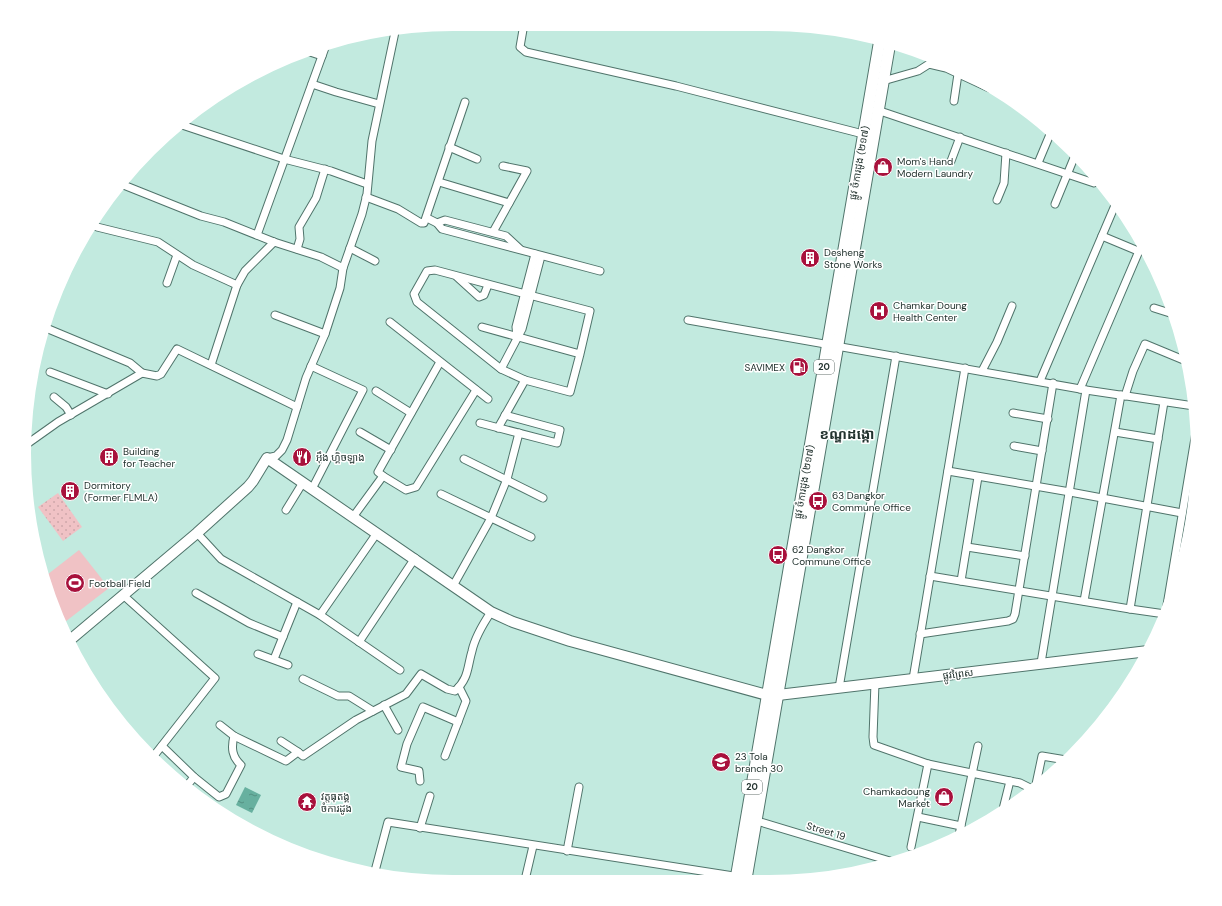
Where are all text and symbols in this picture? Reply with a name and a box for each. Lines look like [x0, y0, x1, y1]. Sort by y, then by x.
street label: ផ្លូវ ចំការដូង (២១៧) [846, 125, 875, 202]
place label: Mom's Hand Modern Laundry [897, 155, 974, 180]
shop icon: Mom's Hand Modern Laundry [872, 156, 894, 178]
place label: Desheng Stone Works [824, 246, 882, 271]
building icon: Desheng Stone Works [799, 247, 821, 269]
place label: Chamkar Doung Health Center [893, 299, 967, 324]
hospital icon: Chamkar Doung Health Center [868, 300, 890, 322]
fuel station icon: SAVIMEX [788, 356, 810, 378]
road number: 20 [814, 360, 834, 374]
place label: SAVIMEX [744, 361, 785, 374]
district label: ខណ្ឌដង្កោ [819, 425, 875, 443]
street label: ផ្លូវ ចំការដូង (២១៧) [791, 444, 820, 521]
place label: Building for Teacher [123, 445, 175, 470]
building icon: Building for Teacher [98, 446, 120, 468]
restaurant icon: អ៊ឹង ហ្គិចឡាង [291, 446, 313, 468]
place label: អ៊ឹង ហ្គិចឡាង [316, 451, 364, 464]
place label: Dormitory (Former FLMLA) [84, 479, 158, 504]
building icon: Dormitory (Former FLMLA) [59, 480, 81, 502]
place label: 63 Dangkor Commune Office [832, 489, 911, 514]
bus stop icon: 63 Dangkor Commune Office [807, 490, 829, 512]
place label: 62 Dangkor Commune Office [792, 543, 871, 568]
bus stop icon: 62 Dangkor Commune Office [767, 544, 789, 566]
sports icon: Football Field [64, 572, 86, 594]
place label: Football Field [89, 577, 150, 590]
street label: ផ្លូវព្រៃស [942, 666, 975, 685]
place label: 23 Tola branch 30 [735, 750, 783, 775]
school or university icon: 23 Tola branch 30 [710, 751, 732, 773]
road number: 20 [742, 780, 762, 794]
place label: Chamkadoung Market [863, 785, 930, 810]
shop icon: Chamkadoung Market [933, 786, 955, 808]
place label: វត្តធុតង្គ ចំការដូង [321, 790, 352, 815]
temple icon: វត្តធុតង្គ ចំការដូង [296, 791, 318, 813]
street label: Street 19 [805, 819, 847, 843]

